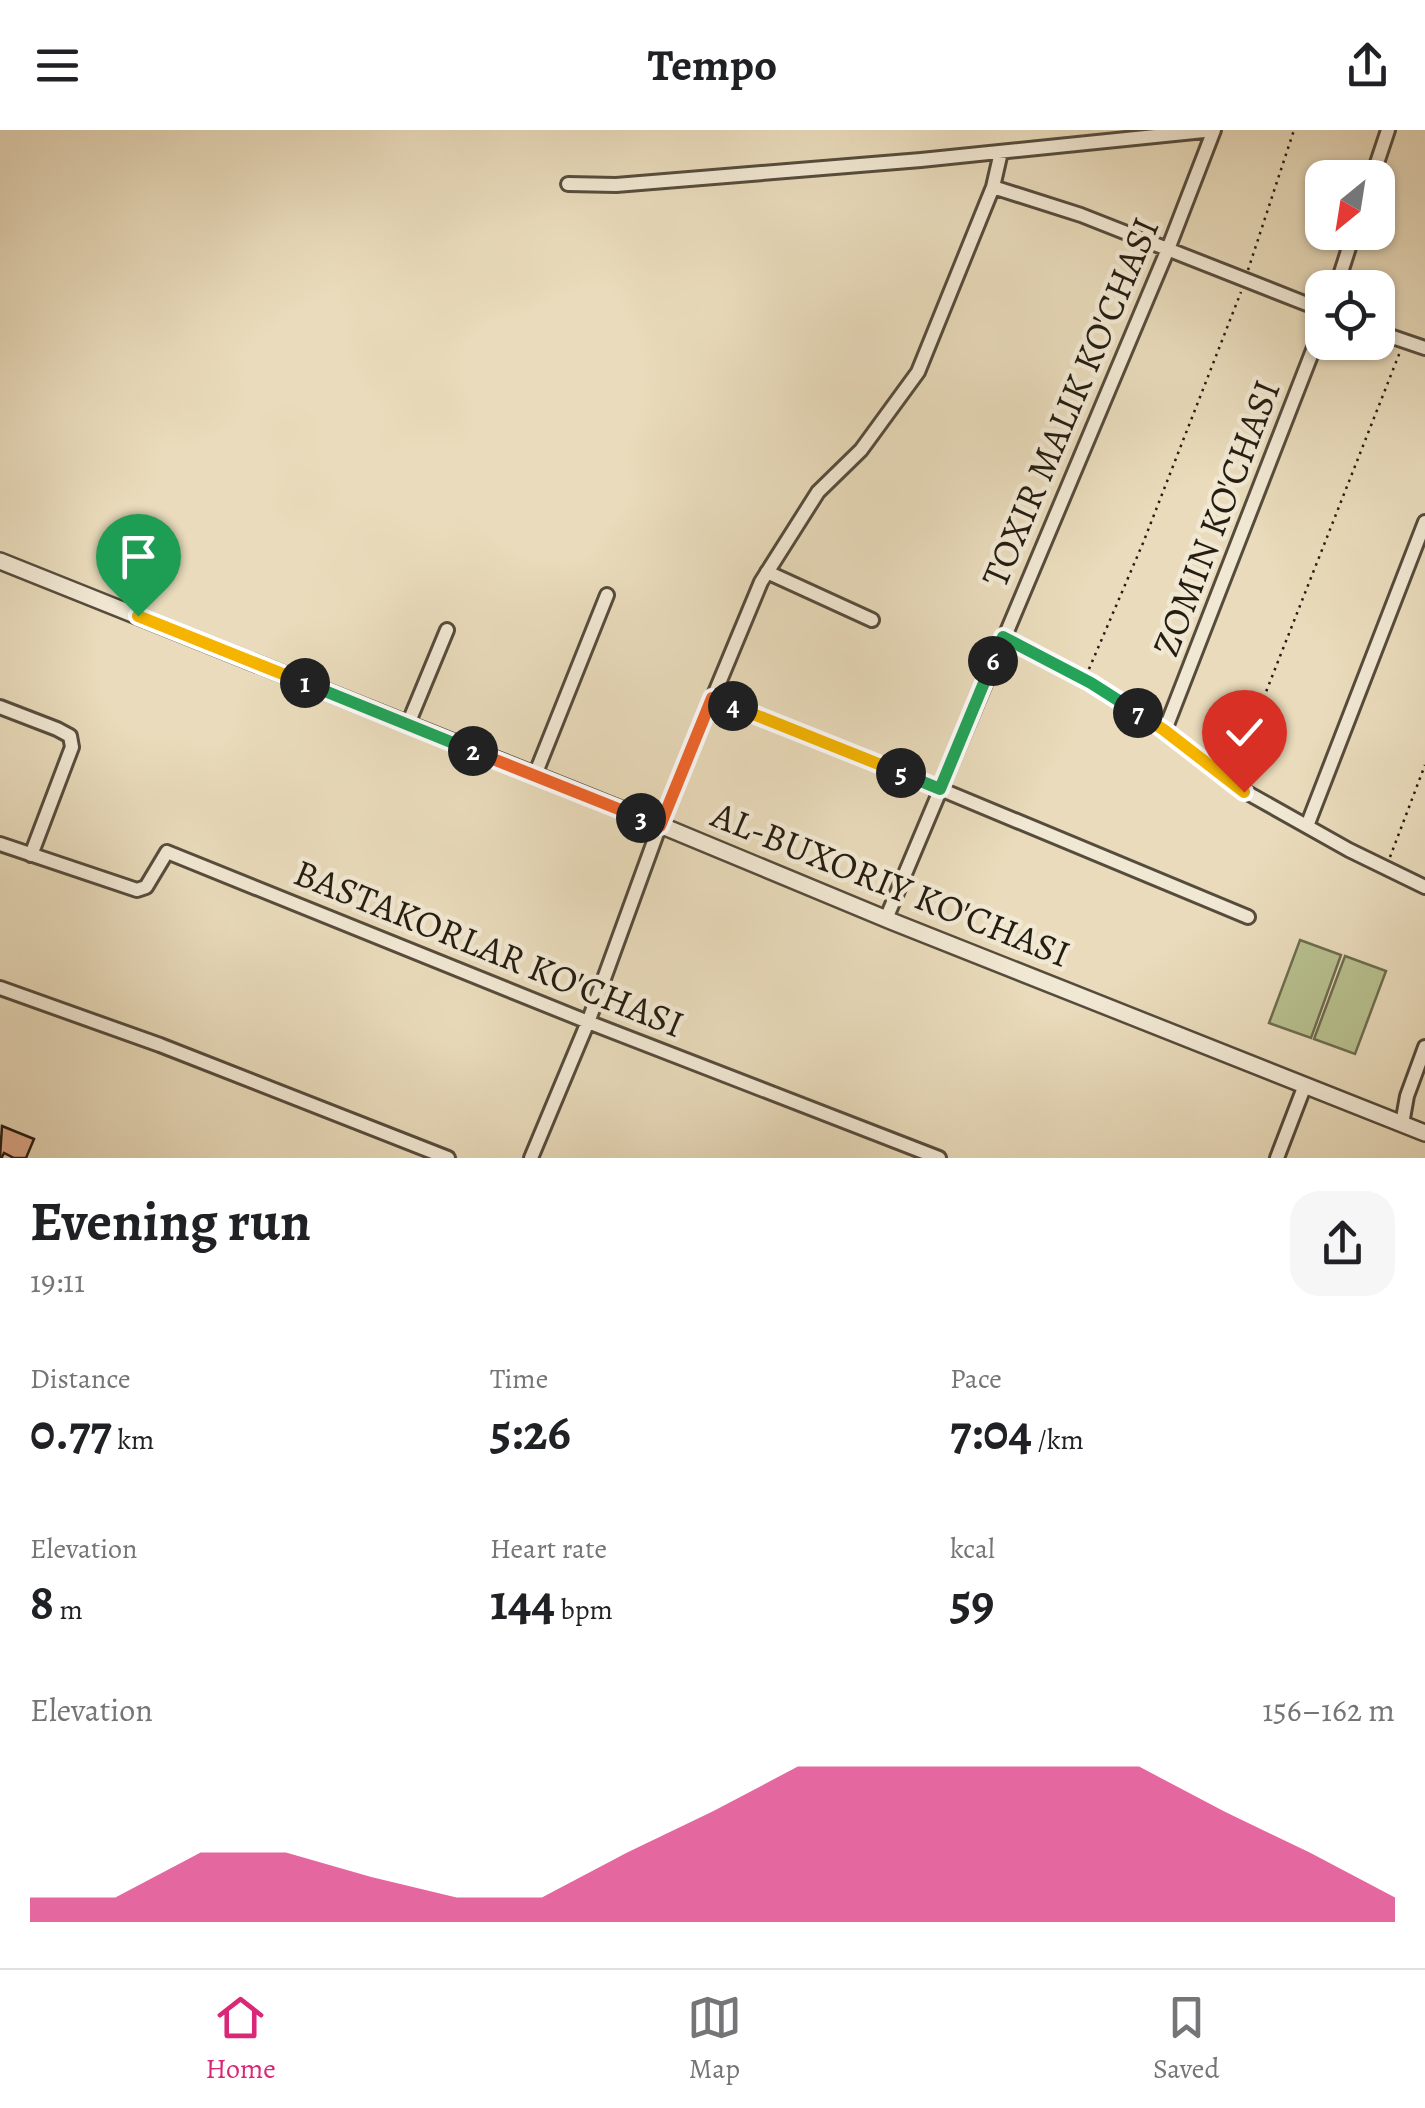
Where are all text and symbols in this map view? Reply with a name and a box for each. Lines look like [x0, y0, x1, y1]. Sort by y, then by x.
text: Tempo [648, 34, 777, 96]
icon: menu [30, 38, 85, 93]
icon: share [1340, 38, 1395, 93]
north arrow [1305, 160, 1395, 250]
map controls [1305, 160, 1395, 360]
street label: TOXIR MALIK KO'CHASI [969, 209, 1171, 595]
button: locate [1305, 270, 1395, 360]
street label: ZOMIN KO'CHASI [1139, 372, 1293, 664]
pin [96, 514, 181, 617]
icon: arrive [111, 529, 166, 584]
pin: 6 [968, 636, 1018, 686]
text: 6 [986, 642, 1000, 680]
pin: 1 [280, 658, 330, 708]
text: 1 [300, 664, 310, 702]
pin: 4 [708, 681, 758, 731]
text: 4 [726, 687, 740, 725]
pin: 7 [1113, 688, 1163, 738]
pin [1202, 690, 1287, 793]
text: 7 [1132, 694, 1144, 732]
icon: check [1217, 705, 1272, 760]
pin: 2 [448, 726, 498, 776]
text: 2 [466, 732, 480, 770]
pin: 5 [876, 748, 926, 798]
text: 5 [895, 754, 907, 792]
street label: AL-BUXORIY KO'CHASI [703, 788, 1078, 980]
pin: 3 [616, 793, 666, 843]
text: 3 [635, 799, 647, 837]
street label: BASTAKORLAR KO'CHASI [286, 846, 692, 1050]
text: Evening run [30, 1184, 311, 1259]
button: share [1290, 1191, 1395, 1296]
text: 19:11 [30, 1259, 85, 1303]
text: Distance [30, 1360, 130, 1398]
text: Time [490, 1360, 548, 1398]
text: Pace [950, 1360, 1002, 1398]
text: 0.77 [30, 1398, 112, 1466]
text: 5:26 [490, 1398, 571, 1466]
text: 7:04 [950, 1398, 1032, 1466]
text: km [112, 1421, 154, 1459]
text: /km [1032, 1421, 1084, 1459]
text: Elevation [30, 1530, 137, 1568]
text: Heart rate [490, 1530, 607, 1568]
text: kcal [950, 1530, 995, 1568]
text: 8 [30, 1568, 54, 1636]
text: 144 [490, 1568, 555, 1636]
text: 59 [950, 1568, 995, 1636]
text: m [54, 1591, 83, 1629]
text: bpm [555, 1591, 613, 1629]
text: Elevation [30, 1688, 153, 1732]
text: 156–162 m [1262, 1688, 1395, 1732]
tab: Home [206, 1990, 276, 2088]
tab: Map [687, 1990, 742, 2088]
tab: Saved [1153, 1990, 1219, 2088]

